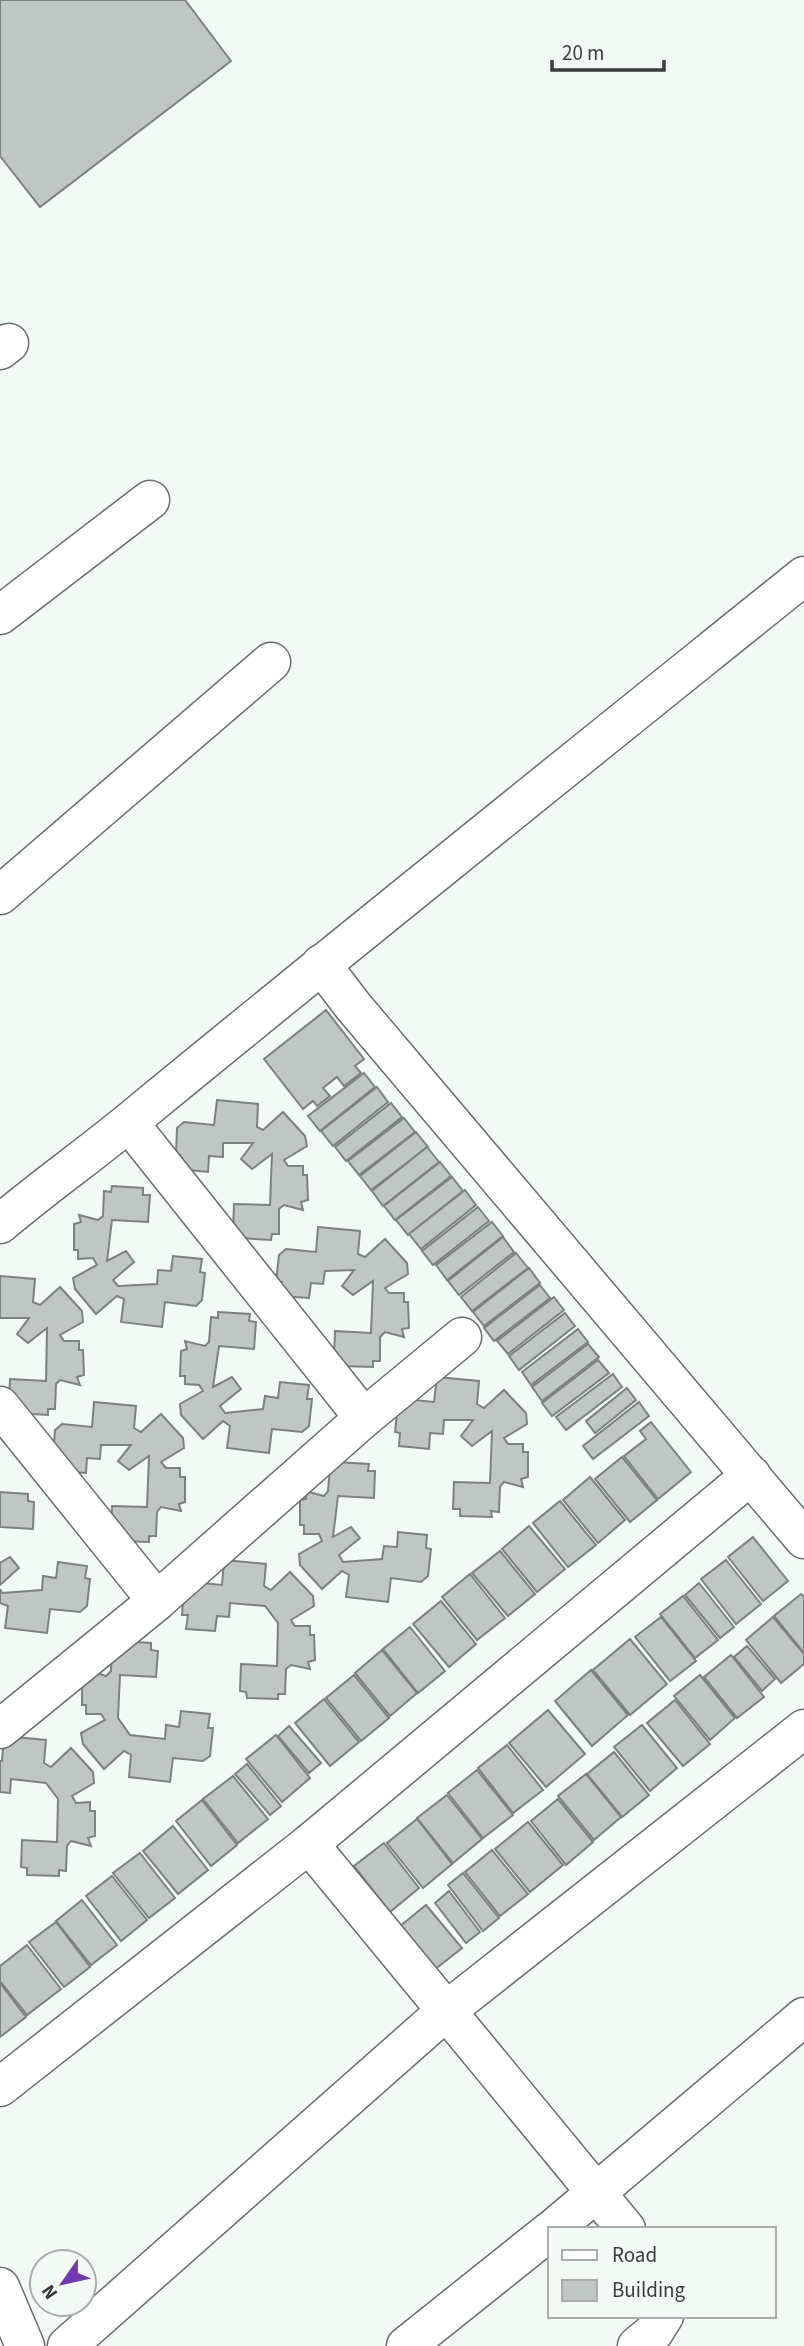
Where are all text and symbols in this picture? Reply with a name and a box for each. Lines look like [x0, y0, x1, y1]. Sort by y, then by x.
scale bar [552, 28, 664, 72]
text: 20 m [562, 38, 604, 68]
legend [548, 2227, 776, 2318]
text: Road [612, 2240, 657, 2270]
north arrow [28, 2248, 98, 2318]
text: Building [612, 2275, 686, 2305]
text: N [35, 2279, 65, 2304]

